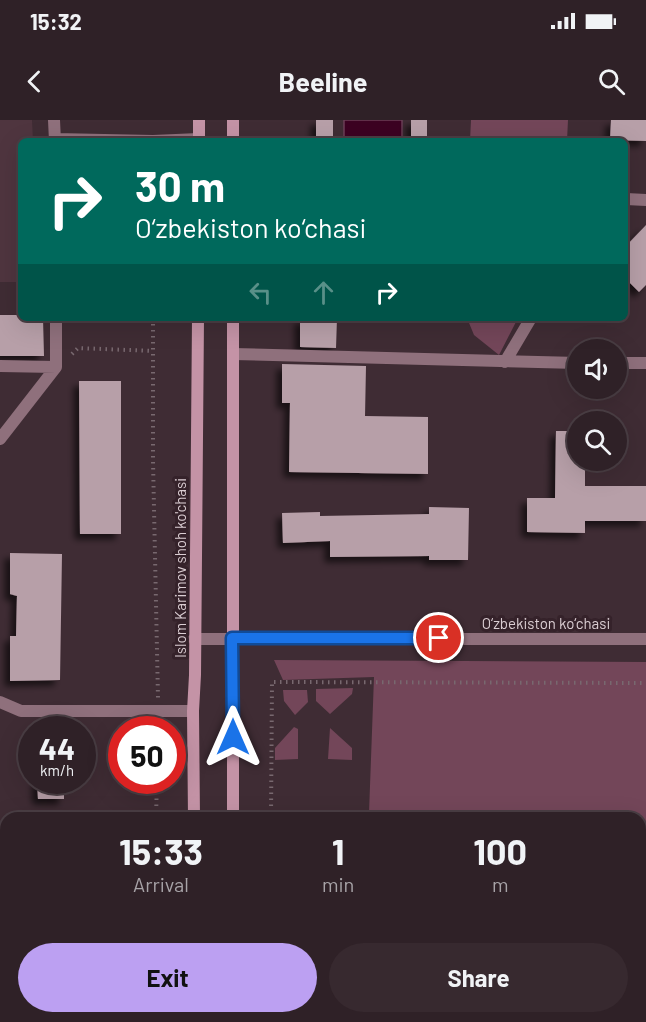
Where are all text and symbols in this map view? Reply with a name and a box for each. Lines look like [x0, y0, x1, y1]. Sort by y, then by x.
text: 15:32 [30, 8, 82, 34]
icon: back [18, 65, 51, 98]
text: Beeline [278, 65, 368, 97]
icon: search [595, 65, 628, 98]
text: 30 m [135, 160, 225, 210]
icon: right [36, 162, 114, 240]
text: O‘zbekiston ko‘chasi [135, 211, 366, 243]
icon: left [244, 276, 277, 309]
icon: ahead [307, 276, 340, 309]
icon: right [370, 276, 403, 309]
map controls [567, 339, 627, 471]
button: sound [567, 339, 627, 399]
button: search [567, 411, 627, 471]
street label: Islom Karimov shoh ko'chasi [171, 478, 189, 658]
pin [413, 612, 464, 663]
street label: O‘zbekiston ko‘chasi [482, 614, 610, 632]
icon: arrive [422, 621, 455, 654]
position arrow [201, 705, 265, 769]
speed limit sign: 50 [108, 716, 186, 794]
text: 44 [39, 730, 75, 766]
text: km/h [40, 761, 74, 779]
text: 15:33 [119, 829, 203, 872]
text: 1 [332, 829, 345, 872]
text: 100 [473, 829, 527, 872]
text: Arrival [133, 872, 189, 896]
text: min [322, 872, 354, 896]
text: m [492, 872, 508, 896]
button: Exit [18, 943, 317, 1012]
button: Share [329, 943, 628, 1012]

